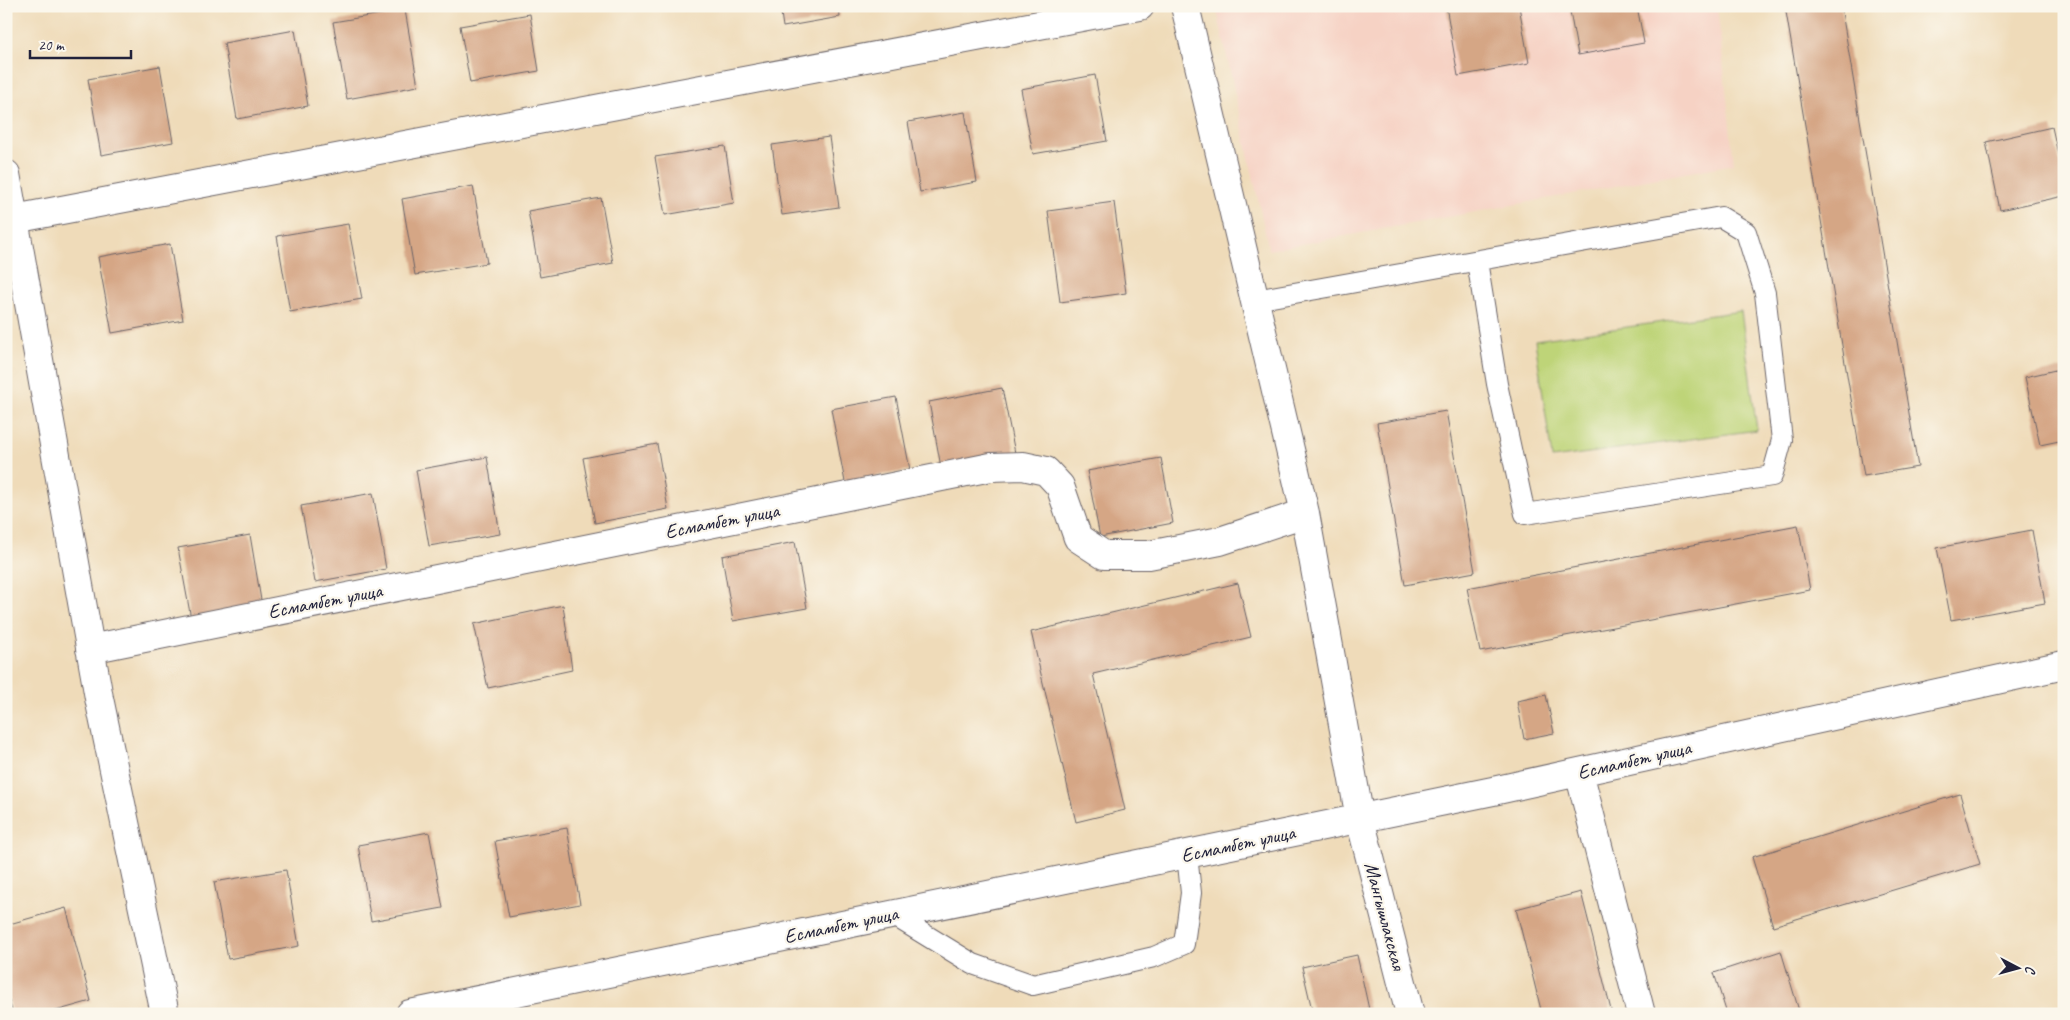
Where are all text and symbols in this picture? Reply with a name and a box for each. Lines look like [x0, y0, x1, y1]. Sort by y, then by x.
scale bar [30, 28, 131, 60]
text: 20 m [38, 36, 65, 55]
street label: Есмамбет улица [663, 497, 783, 544]
street label: Есмамбет улица [266, 577, 386, 624]
street label: Есмамбет улица [1575, 734, 1695, 785]
street label: Есмамбет улица [1179, 819, 1299, 868]
street label: Мангышлакская [1359, 859, 1412, 975]
street label: Есмамбет улица [782, 900, 902, 949]
north arrow [1992, 942, 2042, 992]
text: С [2021, 965, 2039, 976]

